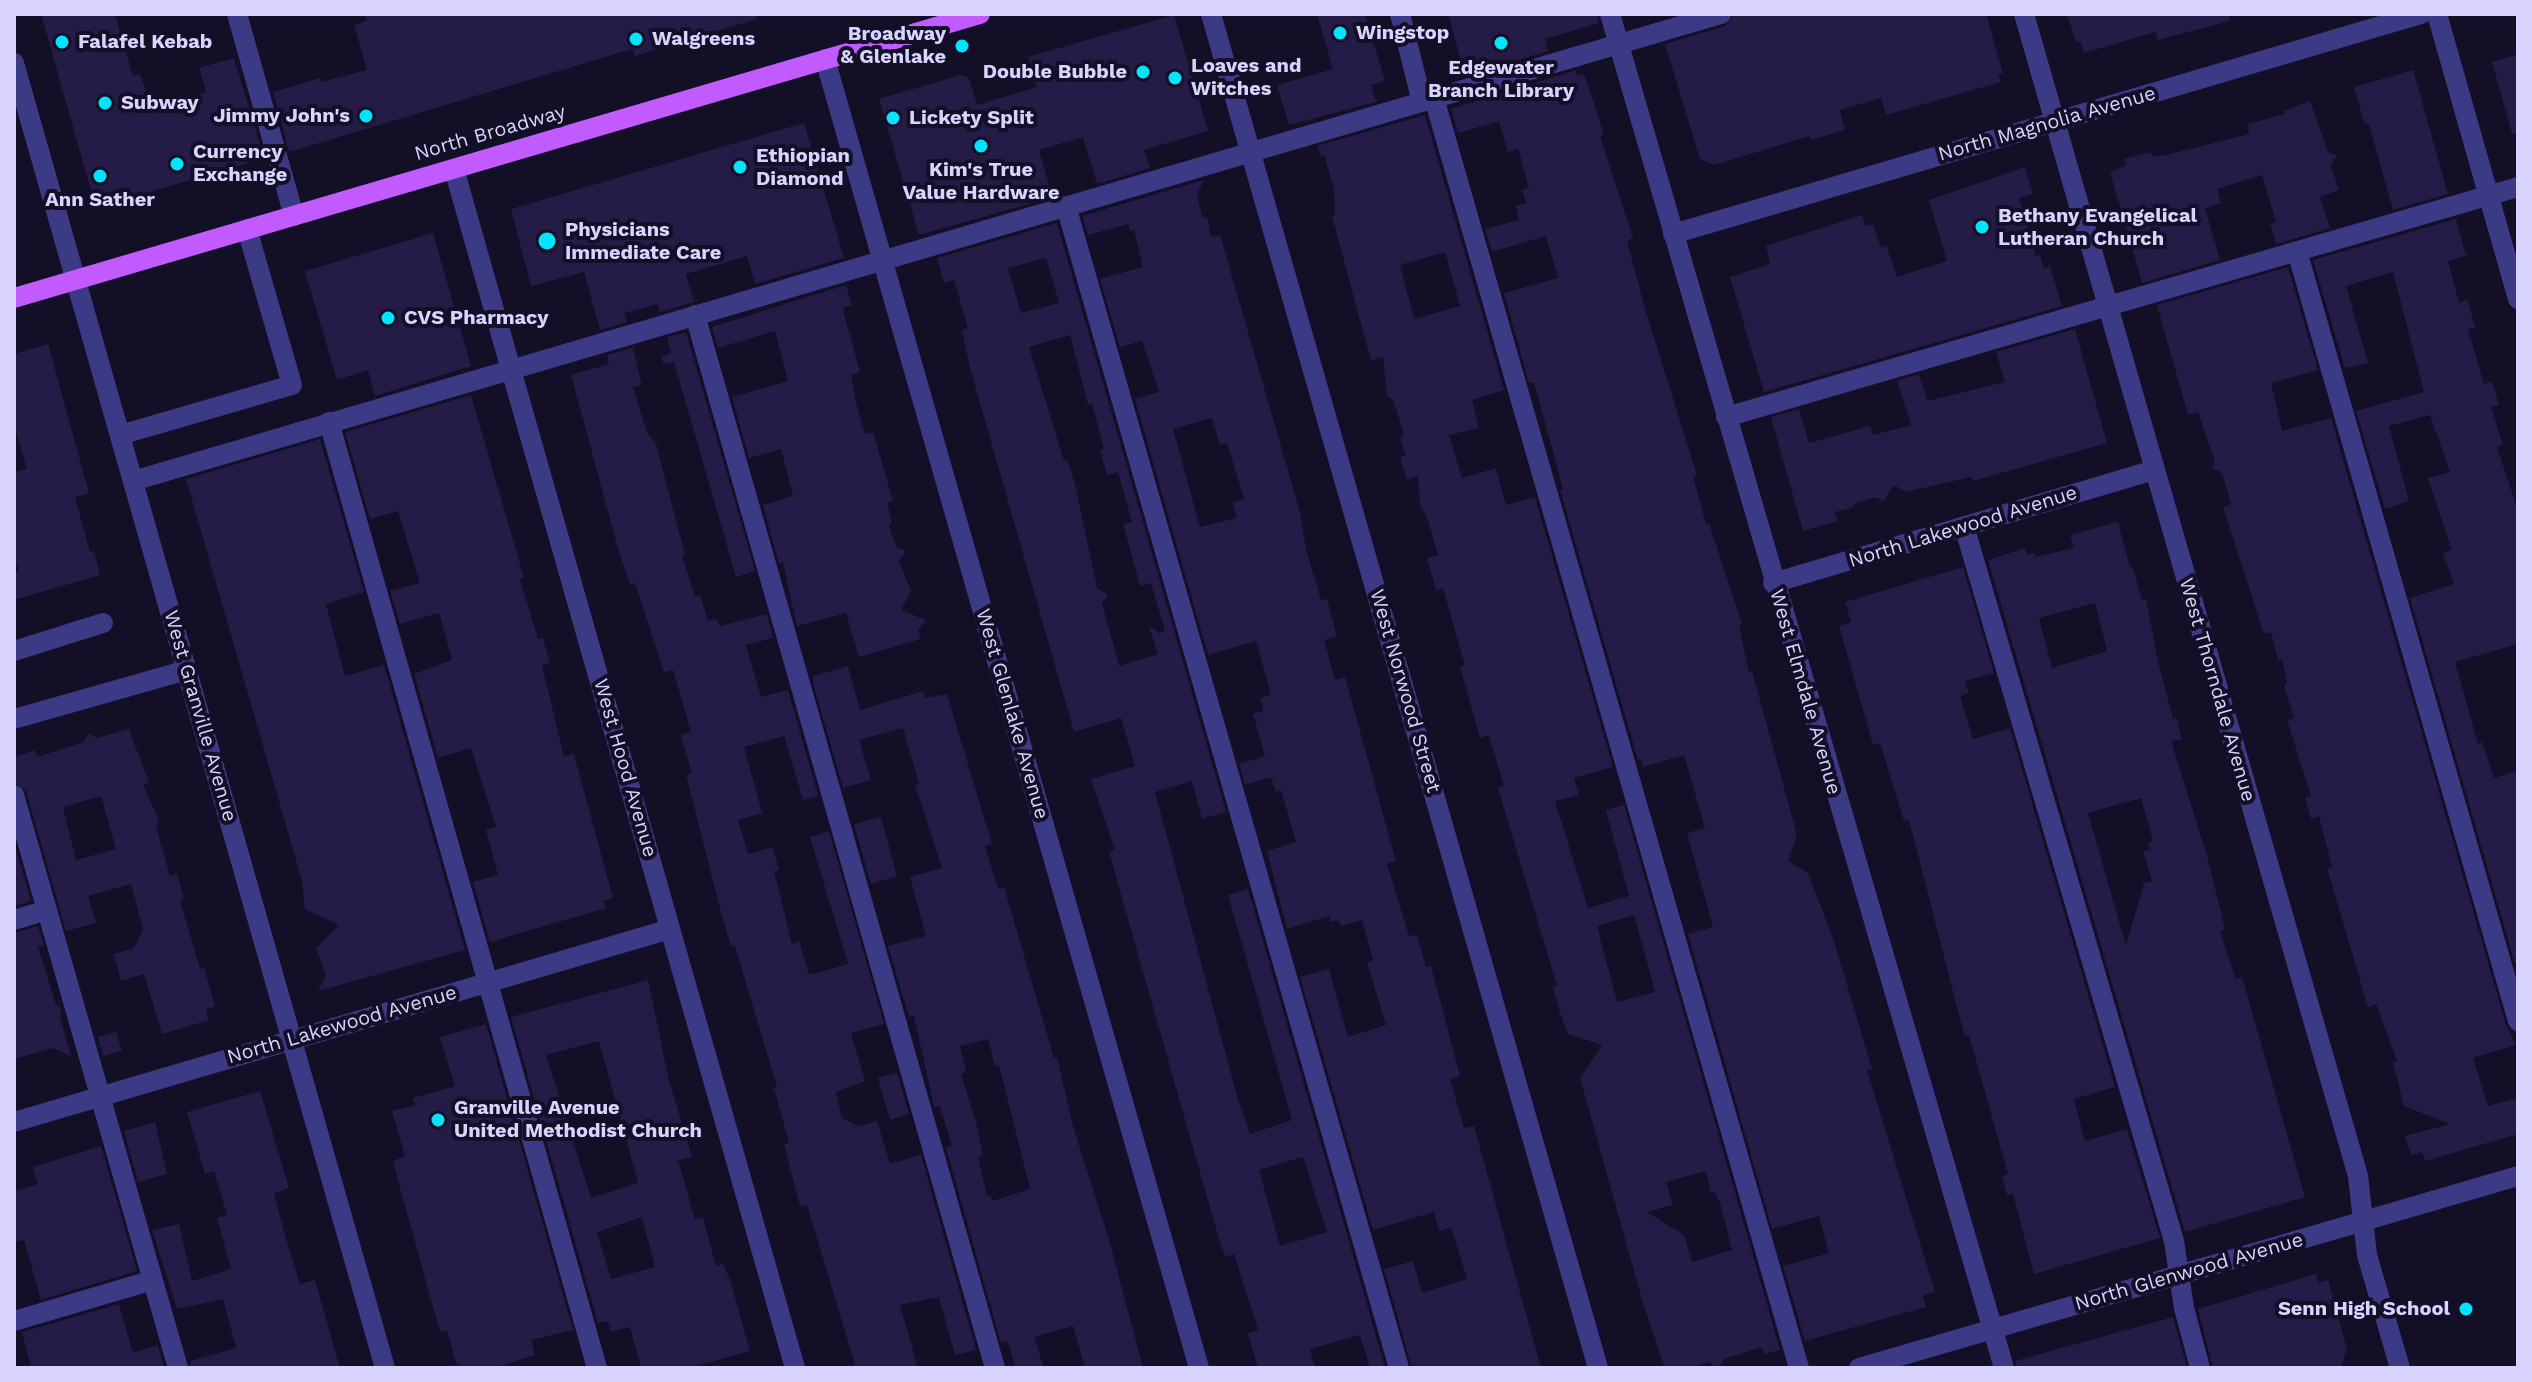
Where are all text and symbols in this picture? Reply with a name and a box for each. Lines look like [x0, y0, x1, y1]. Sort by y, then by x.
place label: Wingstop [1356, 21, 1449, 45]
place label: Broadway & Glenlake [841, 22, 946, 69]
marker: Wingstop [1331, 24, 1349, 42]
place label: Walgreens [652, 27, 755, 51]
place label: Falafel Kebab [78, 30, 212, 54]
marker: Walgreens [627, 30, 645, 48]
marker: Falafel Kebab [53, 33, 71, 51]
marker: Edgewater Branch Library [1492, 34, 1510, 52]
marker: Broadway & Glenlake [953, 37, 971, 55]
place label: Loaves and Witches [1191, 54, 1301, 101]
place label: Edgewater Branch Library [1428, 56, 1574, 103]
place label: Double Bubble [983, 60, 1127, 84]
marker: Double Bubble [1134, 63, 1152, 81]
marker: Loaves and Witches [1166, 69, 1184, 87]
street label: North Magnolia Avenue [1935, 81, 2159, 167]
place label: Subway [121, 91, 199, 115]
marker: Subway [96, 94, 114, 112]
street label: North Broadway [412, 100, 568, 166]
place label: Jimmy John's [213, 104, 350, 128]
place label: Lickety Split [909, 106, 1034, 130]
marker: Jimmy John's [357, 107, 375, 125]
marker: Lickety Split [884, 109, 902, 127]
marker: Kim's True Value Hardware [972, 137, 990, 155]
place label: Currency Exchange [193, 140, 287, 187]
place label: Ethiopian Diamond [756, 144, 850, 191]
marker: Currency Exchange [168, 155, 186, 173]
marker: Ethiopian Diamond [731, 158, 749, 176]
place label: Kim's True Value Hardware [902, 158, 1060, 205]
marker: Ann Sather [91, 167, 109, 185]
place label: Ann Sather [45, 188, 155, 212]
place label: Bethany Evangelical Lutheran Church [1998, 204, 2197, 251]
place label: Physicians Immediate Care [565, 218, 721, 265]
marker: Bethany Evangelical Lutheran Church [1973, 218, 1991, 236]
marker: Physicians Immediate Care [536, 230, 558, 252]
place label: CVS Pharmacy [404, 306, 548, 330]
marker: CVS Pharmacy [379, 309, 397, 327]
street label: North Lakewood Avenue [1846, 481, 2080, 573]
street label: West Thorndale Avenue [2174, 575, 2260, 805]
street label: West Elmdale Avenue [1764, 586, 1846, 798]
street label: West Norwood Street [1364, 587, 1446, 795]
street label: West Glenlake Avenue [970, 606, 1054, 822]
street label: West Granville Avenue [158, 608, 242, 824]
street label: West Hood Avenue [588, 676, 662, 860]
street label: North Lakewood Avenue [224, 981, 460, 1069]
place label: Granville Avenue United Methodist Church [454, 1096, 702, 1143]
marker: Granville Avenue United Methodist Church [429, 1111, 447, 1129]
street label: North Glenwood Avenue [2072, 1228, 2306, 1316]
place label: Senn High School [2278, 1297, 2450, 1321]
marker: Senn High School [2457, 1300, 2475, 1318]

